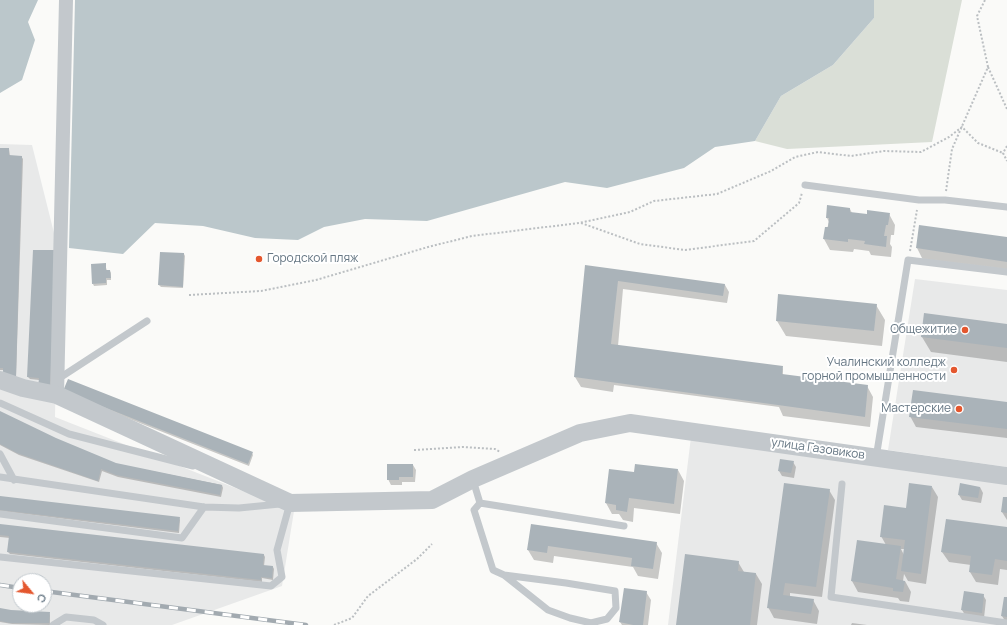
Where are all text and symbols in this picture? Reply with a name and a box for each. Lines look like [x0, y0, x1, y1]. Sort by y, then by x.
place label: Городской пляж [267, 252, 358, 266]
marker: Городской пляж [254, 254, 264, 264]
place label: Общежитие [890, 323, 957, 337]
marker: Общежитие [960, 325, 970, 335]
place label: Учалинский колледж горной промышленности [802, 356, 946, 384]
marker: Учалинский колледж горной промышленности [949, 365, 959, 375]
place label: Мастерские [881, 402, 951, 416]
marker: Мастерские [954, 404, 964, 414]
street label: улица Газовиков [770, 435, 866, 463]
north arrow [12, 573, 52, 613]
text: С [34, 591, 51, 606]

